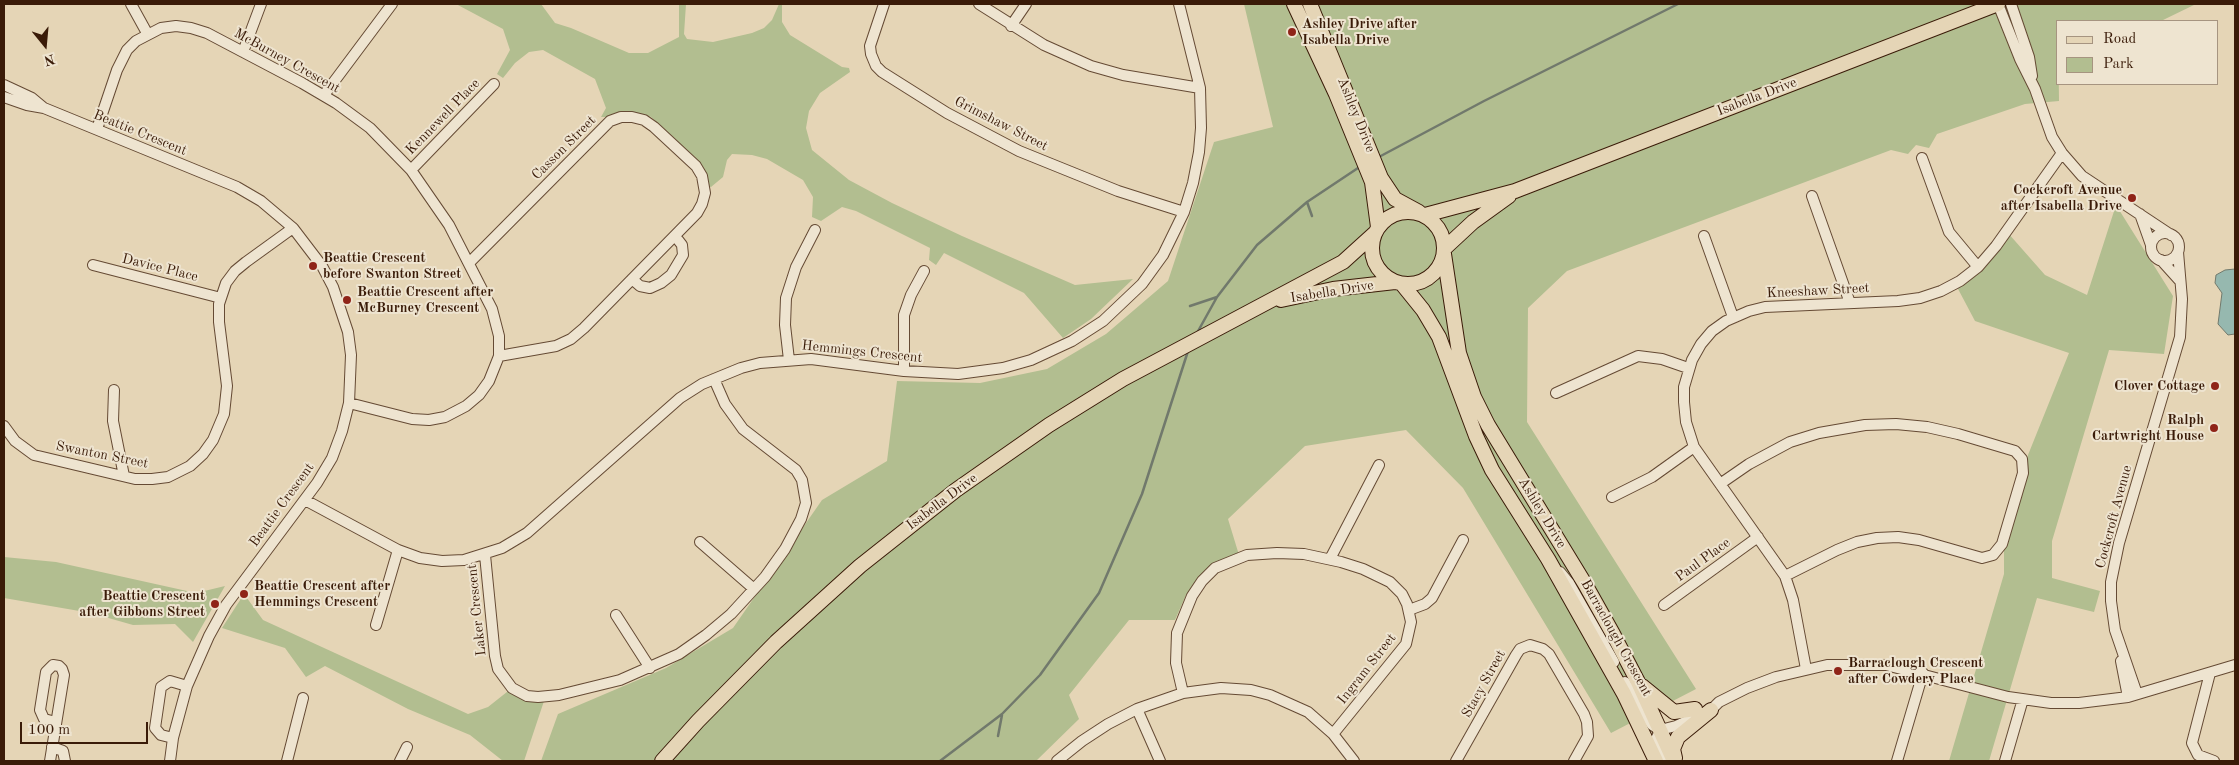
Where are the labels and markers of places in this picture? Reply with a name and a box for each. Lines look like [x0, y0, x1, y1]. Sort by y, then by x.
place label: Ashley Drive after Isabella Drive [1302, 16, 1417, 48]
marker: Ashley Drive after Isabella Drive [1286, 26, 1298, 38]
place label: Cockcroft Avenue after Isabella Drive [2001, 182, 2122, 214]
marker: Cockcroft Avenue after Isabella Drive [2126, 192, 2138, 204]
place label: Beattie Crescent before Swanton Street [323, 250, 461, 282]
marker: Beattie Crescent before Swanton Street [307, 260, 319, 272]
place label: Beattie Crescent after McBurney Crescent [357, 284, 493, 316]
marker: Beattie Crescent after McBurney Crescent [341, 294, 353, 306]
place label: Clover Cottage [2114, 378, 2205, 394]
marker: Clover Cottage [2209, 380, 2221, 392]
place label: Ralph Cartwright House [2092, 412, 2204, 444]
marker: Ralph Cartwright House [2208, 422, 2220, 434]
place label: Beattie Crescent after Hemmings Crescent [254, 578, 390, 610]
place label: Beattie Crescent after Gibbons Street [79, 588, 205, 620]
marker: Beattie Crescent after Hemmings Crescent [238, 588, 250, 600]
marker: Beattie Crescent after Gibbons Street [209, 598, 221, 610]
place label: Barraclough Crescent after Cowdery Place [1848, 655, 1983, 688]
marker: Barraclough Crescent after Cowdery Place [1832, 665, 1844, 677]

